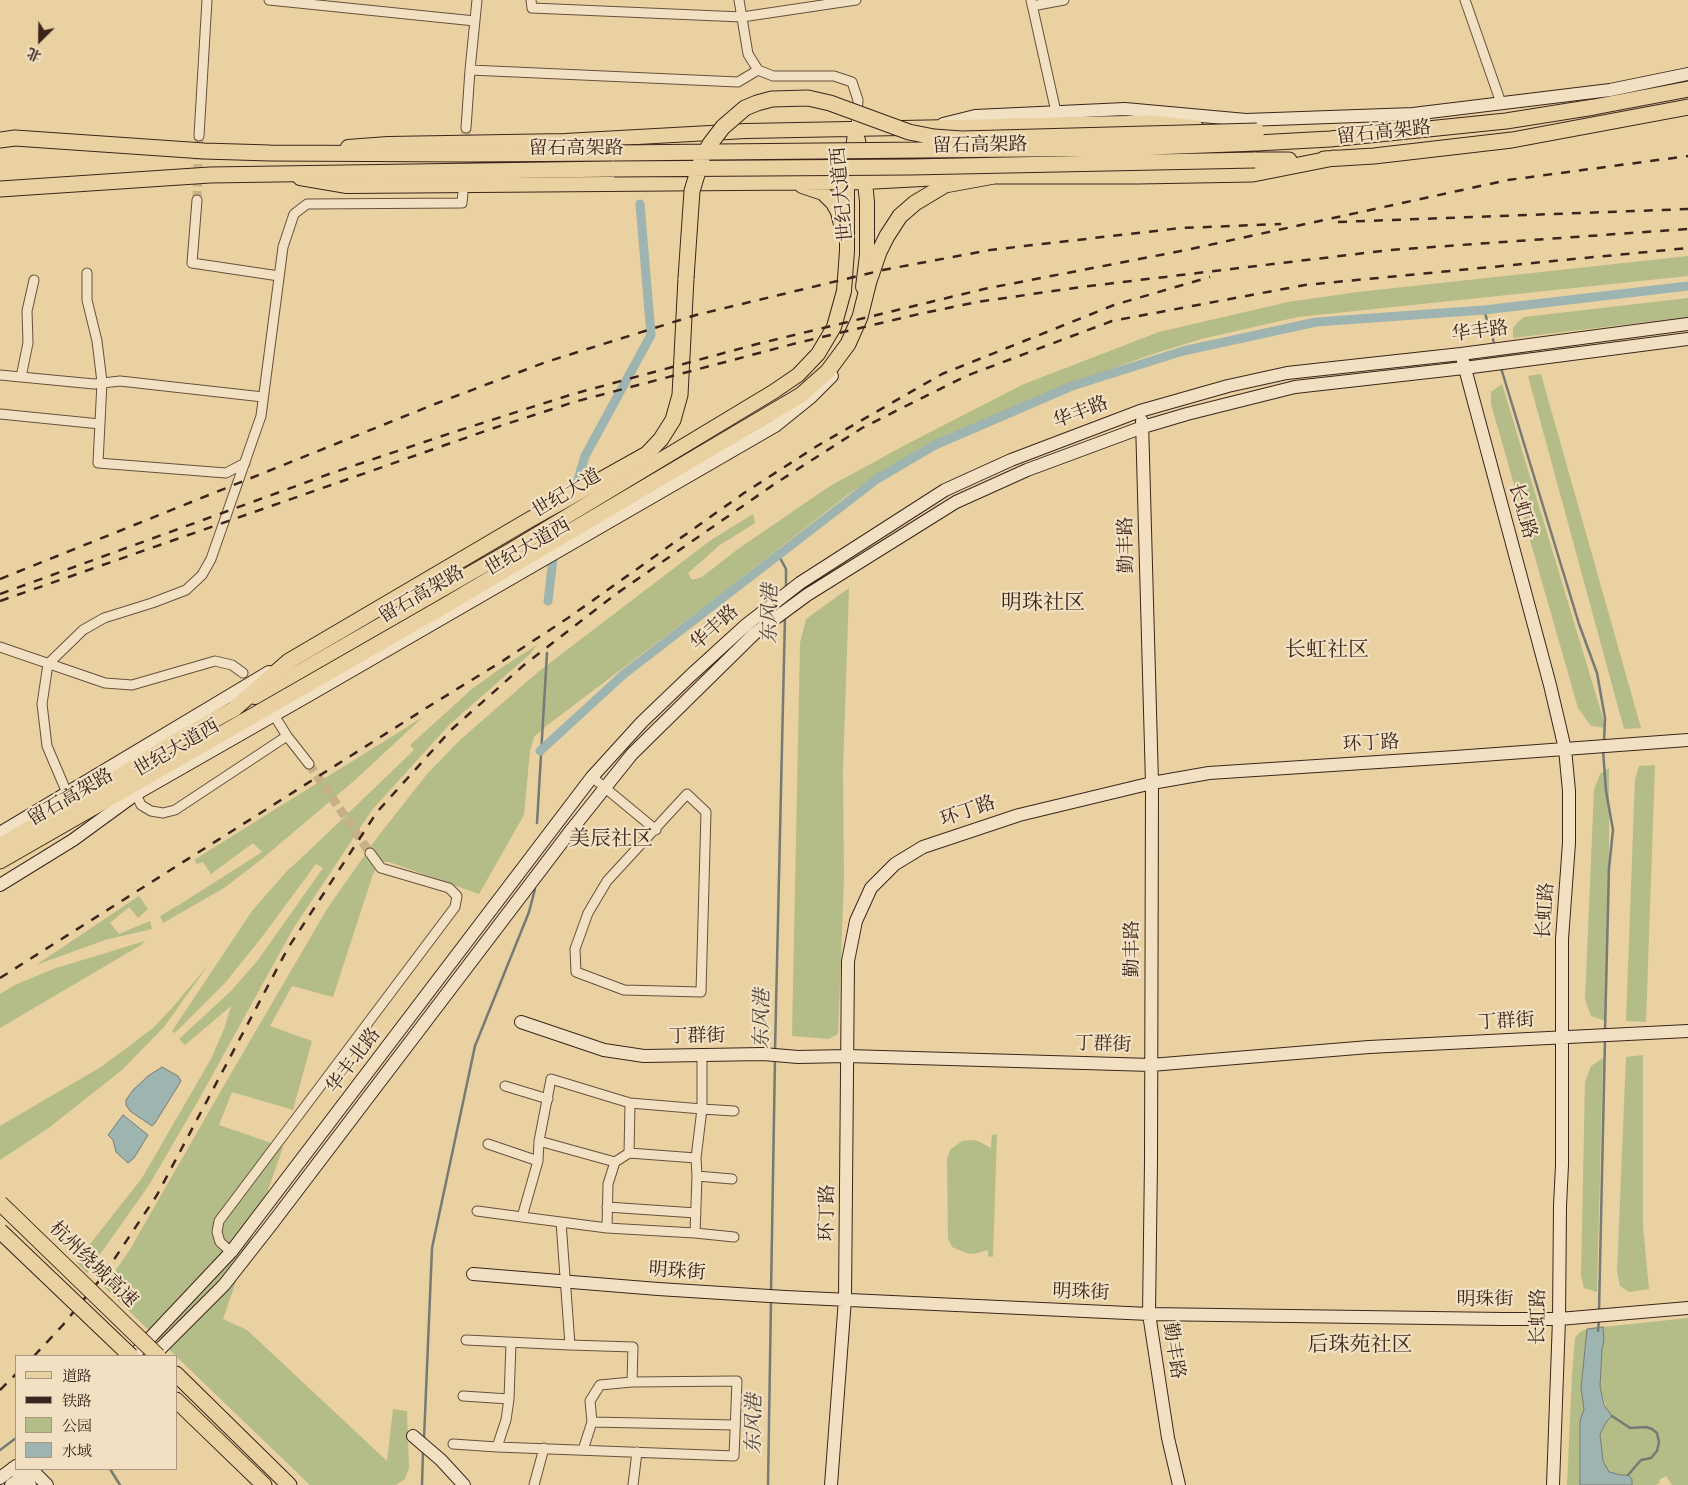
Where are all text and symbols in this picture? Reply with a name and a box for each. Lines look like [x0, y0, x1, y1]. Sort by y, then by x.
north arrow [15, 15, 65, 65]
text: 北 [24, 44, 44, 65]
street label: 留石高架路 [1336, 117, 1432, 149]
street label: 留石高架路 [932, 134, 1028, 158]
street label: 留石高架路 [529, 138, 623, 160]
street label: 世纪大道西 [828, 146, 858, 242]
street label: 华丰路 [1450, 317, 1510, 347]
street label: 华丰路 [1050, 392, 1112, 434]
street label: 世纪大道 [529, 465, 605, 523]
street label: 长虹路 [1503, 480, 1541, 542]
street label: 世纪大道西 [481, 514, 575, 582]
street label: 勤丰路 [1115, 516, 1139, 574]
street label: 留石高架路 [375, 561, 469, 629]
water label: 东风港 [758, 584, 784, 644]
district label: 明珠社区 [1001, 591, 1085, 617]
street label: 华丰路 [686, 600, 744, 656]
district label: 长虹社区 [1285, 638, 1369, 664]
street label: 世纪大道西 [130, 715, 224, 783]
street label: 环丁路 [1342, 731, 1400, 757]
street label: 留石高架路 [24, 764, 118, 832]
street label: 环丁路 [937, 792, 999, 832]
district label: 美辰社区 [569, 827, 653, 853]
street label: 长虹路 [1533, 882, 1559, 940]
street label: 勤丰路 [1122, 921, 1144, 977]
water label: 东风港 [750, 989, 776, 1049]
street label: 丁群街 [1477, 1009, 1535, 1035]
street label: 华丰北路 [322, 1024, 386, 1098]
street label: 丁群街 [668, 1025, 726, 1049]
street label: 丁群街 [1074, 1033, 1132, 1057]
street label: 环丁路 [816, 1184, 840, 1242]
street label: 杭州绕城高速 [44, 1217, 142, 1313]
street label: 明珠街 [648, 1259, 706, 1285]
street label: 明珠街 [1052, 1281, 1110, 1305]
street label: 长虹路 [1527, 1288, 1551, 1346]
street label: 明珠街 [1457, 1289, 1513, 1311]
street label: 勤丰路 [1157, 1321, 1189, 1381]
district label: 后珠苑社区 [1308, 1333, 1412, 1359]
legend [15, 1355, 178, 1470]
text: 道路 [62, 1367, 92, 1385]
text: 铁路 [62, 1392, 92, 1410]
water label: 东风港 [742, 1394, 768, 1454]
text: 公园 [62, 1417, 92, 1435]
text: 水域 [62, 1442, 92, 1460]

